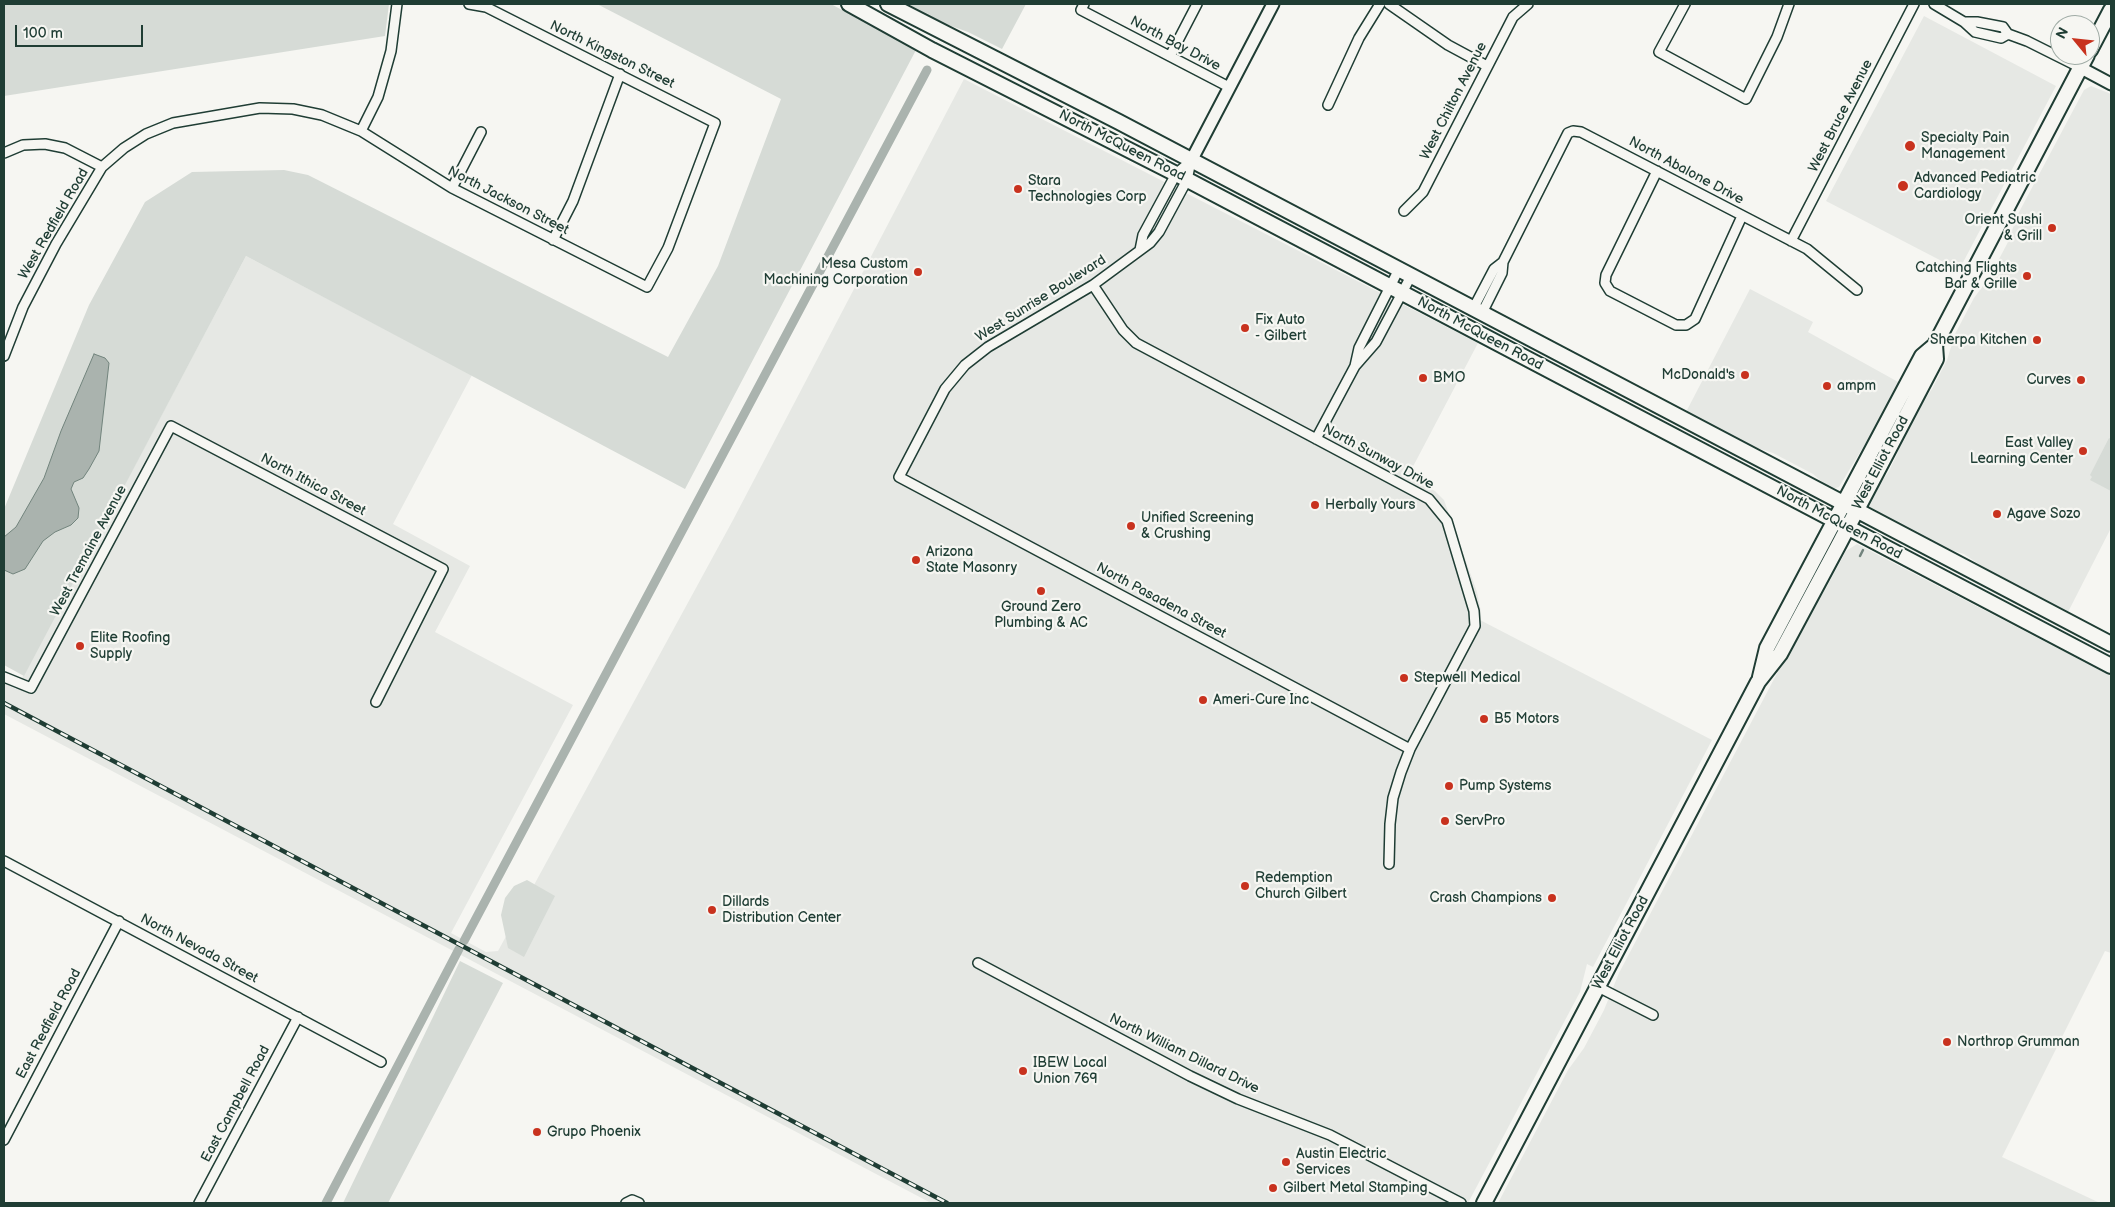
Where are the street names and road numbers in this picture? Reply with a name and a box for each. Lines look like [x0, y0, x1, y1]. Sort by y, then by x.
street label: North Bay Drive [1127, 13, 1223, 75]
street label: North Kingston Street [547, 17, 677, 93]
street label: West Chilton Avenue [1417, 39, 1491, 163]
street label: West Bruce Avenue [1805, 57, 1877, 175]
street label: North McQueen Road [1056, 107, 1188, 185]
street label: North Abalone Drive [1626, 134, 1746, 208]
street label: North Jackson Street [445, 163, 571, 239]
street label: West Redfield Road [15, 166, 93, 282]
street label: West Sunrise Boulevard [973, 252, 1109, 346]
street label: North McQueen Road [1414, 294, 1546, 374]
street label: West Elliot Road [1849, 413, 1913, 513]
street label: North Sunway Drive [1319, 421, 1437, 493]
street label: North Ithica Street [258, 450, 368, 520]
street label: West Tremaine Avenue [47, 483, 131, 619]
street label: North McQueen Road [1773, 483, 1905, 563]
street label: North Pasadena Street [1093, 560, 1229, 642]
street label: West Elliot Road [1589, 893, 1653, 993]
street label: North Nevada Street [137, 911, 261, 987]
street label: East Redfield Road [13, 966, 85, 1082]
street label: North William Dillard Drive [1106, 1010, 1262, 1098]
street label: East Campbell Road [198, 1043, 274, 1165]

